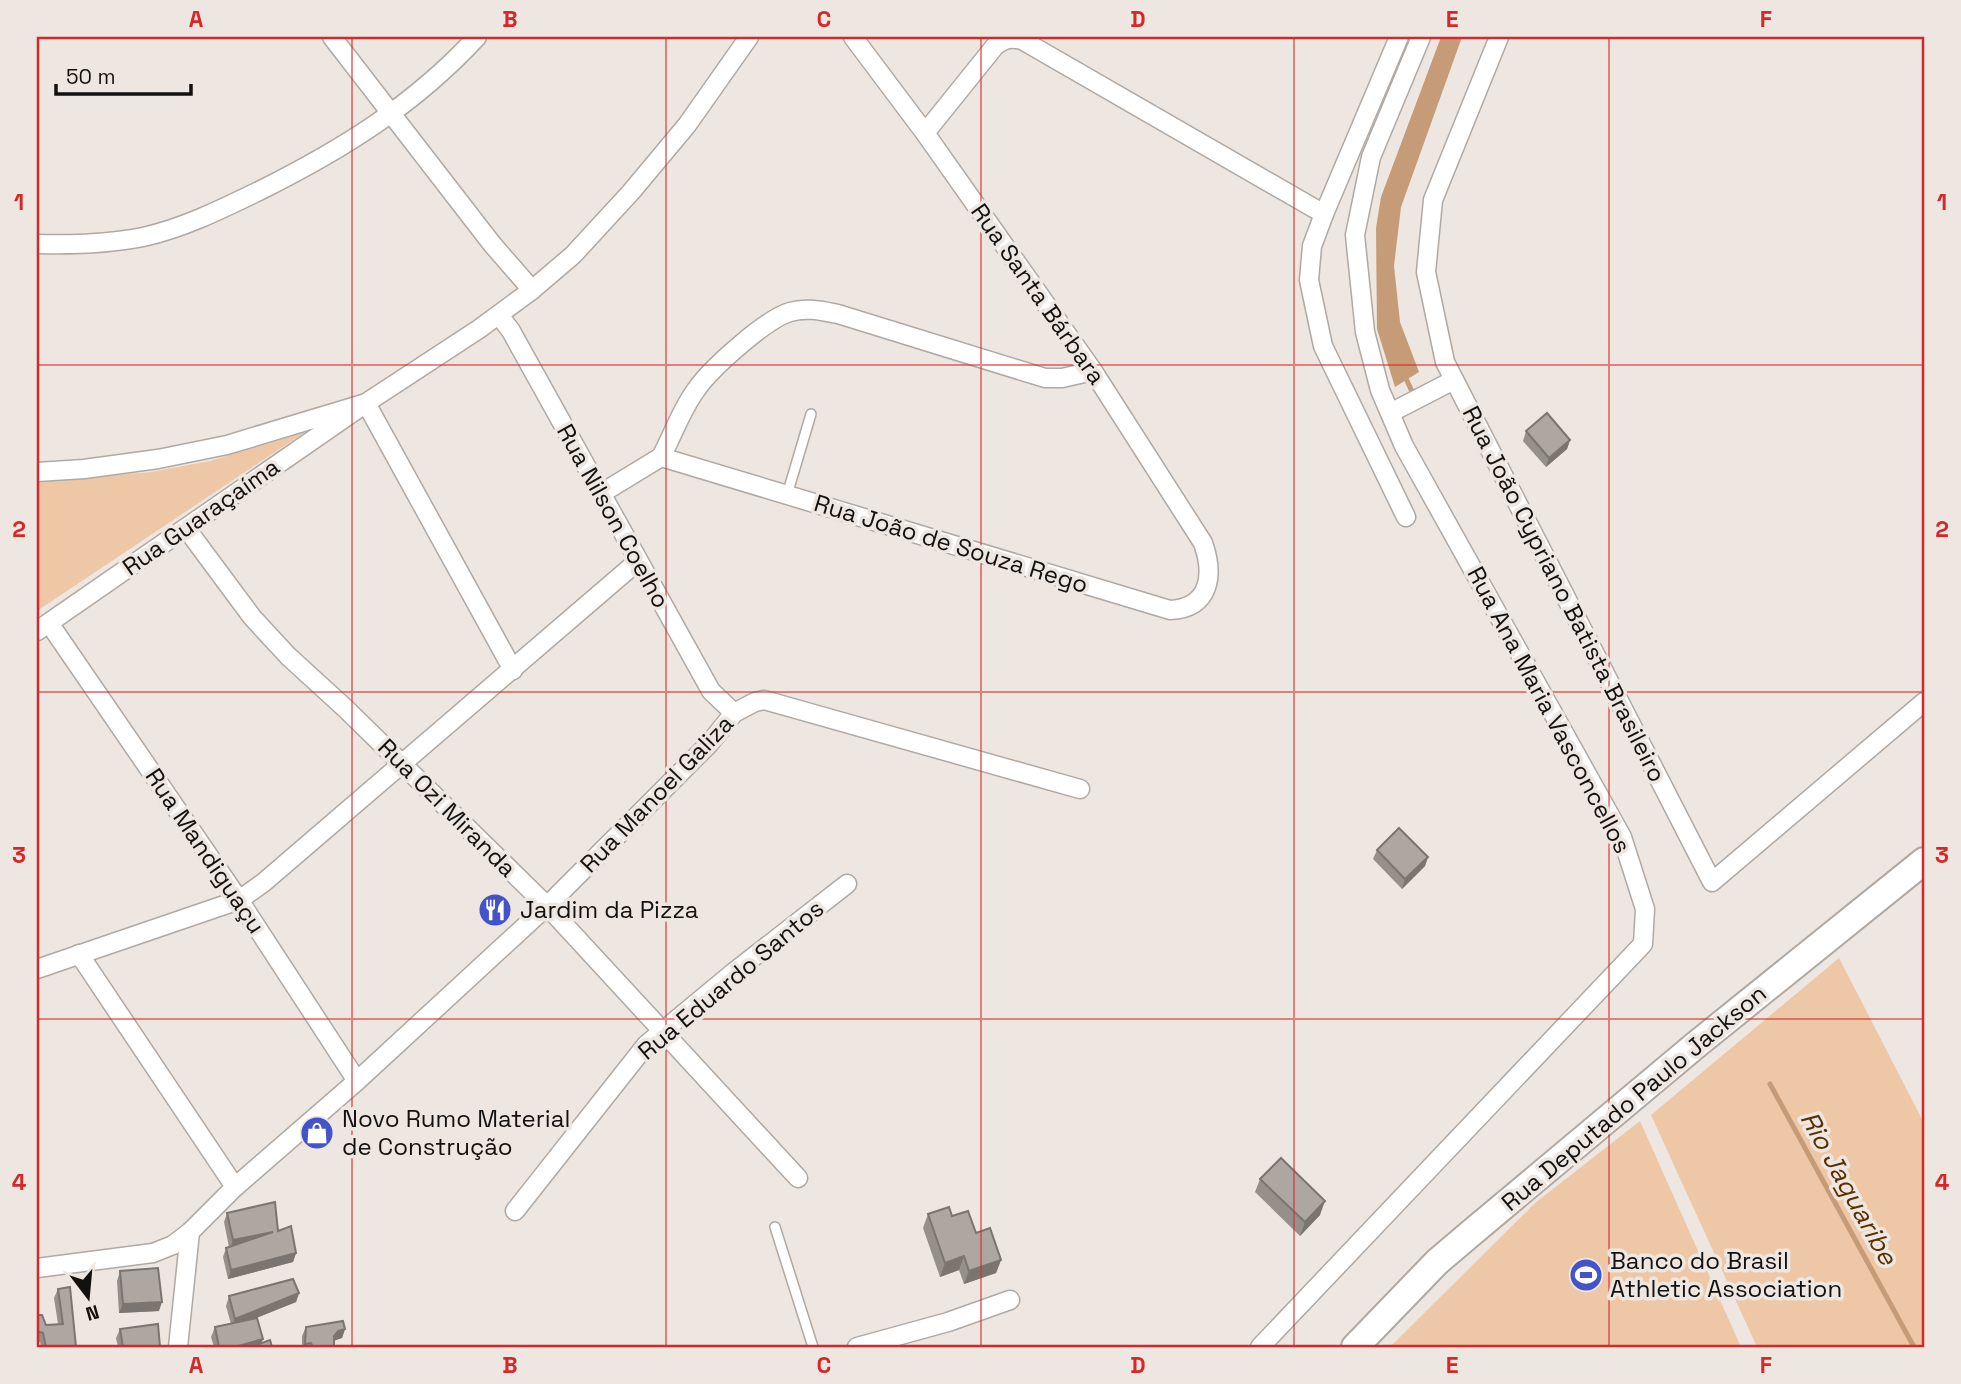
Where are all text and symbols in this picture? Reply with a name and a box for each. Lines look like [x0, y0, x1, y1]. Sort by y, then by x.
text: A [189, 4, 204, 34]
text: B [502, 4, 518, 34]
text: C [817, 4, 831, 34]
text: D [1130, 4, 1146, 34]
text: E [1446, 4, 1458, 34]
text: F [1760, 4, 1772, 34]
scale bar [56, 52, 191, 96]
text: 50 m [66, 63, 116, 90]
text: 1 [14, 187, 24, 217]
text: 1 [1937, 187, 1947, 217]
street label: Rua Santa Bárbara [964, 197, 1113, 390]
street label: Rua João Cypriano Batista Brasileiro [1456, 401, 1673, 787]
street label: Rua Nilson Coelho [550, 418, 677, 613]
street label: Rua Guaraçaíma [116, 451, 285, 582]
street label: Rua João de Souza Rego [810, 487, 1092, 600]
text: 2 [12, 514, 26, 544]
text: 2 [1935, 514, 1949, 544]
street label: Rua Ana Maria Vasconcellos [1461, 561, 1638, 859]
street label: Rua Manoel Galiza [573, 708, 740, 879]
street label: Rua Ozi Miranda [372, 732, 523, 884]
street label: Rua Mandiguaçu [139, 762, 272, 939]
text: 3 [12, 840, 26, 870]
text: 3 [1935, 840, 1949, 870]
restaurant icon: Jardim da Pizza [476, 891, 514, 929]
street label: Rua Eduardo Santos [631, 893, 830, 1066]
place label: Jardim da Pizza [520, 894, 699, 925]
street label: Rua Deputado Paulo Jackson [1495, 978, 1773, 1218]
place label: Novo Rumo Material de Construção [342, 1103, 570, 1162]
water label: Rio Jaguaribe [1793, 1105, 1906, 1272]
shop icon: Novo Rumo Material de Construção [298, 1114, 336, 1152]
text: 4 [12, 1167, 27, 1197]
text: 4 [1935, 1167, 1950, 1197]
place label: Banco do Brasil Athletic Association [1610, 1245, 1842, 1304]
sports icon: Banco do Brasil Athletic Association [1567, 1256, 1605, 1294]
north arrow [52, 1262, 122, 1332]
text: N [83, 1299, 102, 1327]
text: A [189, 1350, 204, 1380]
text: B [502, 1350, 518, 1380]
text: C [817, 1350, 831, 1380]
text: D [1130, 1350, 1146, 1380]
text: E [1446, 1350, 1458, 1380]
text: F [1760, 1350, 1772, 1380]

